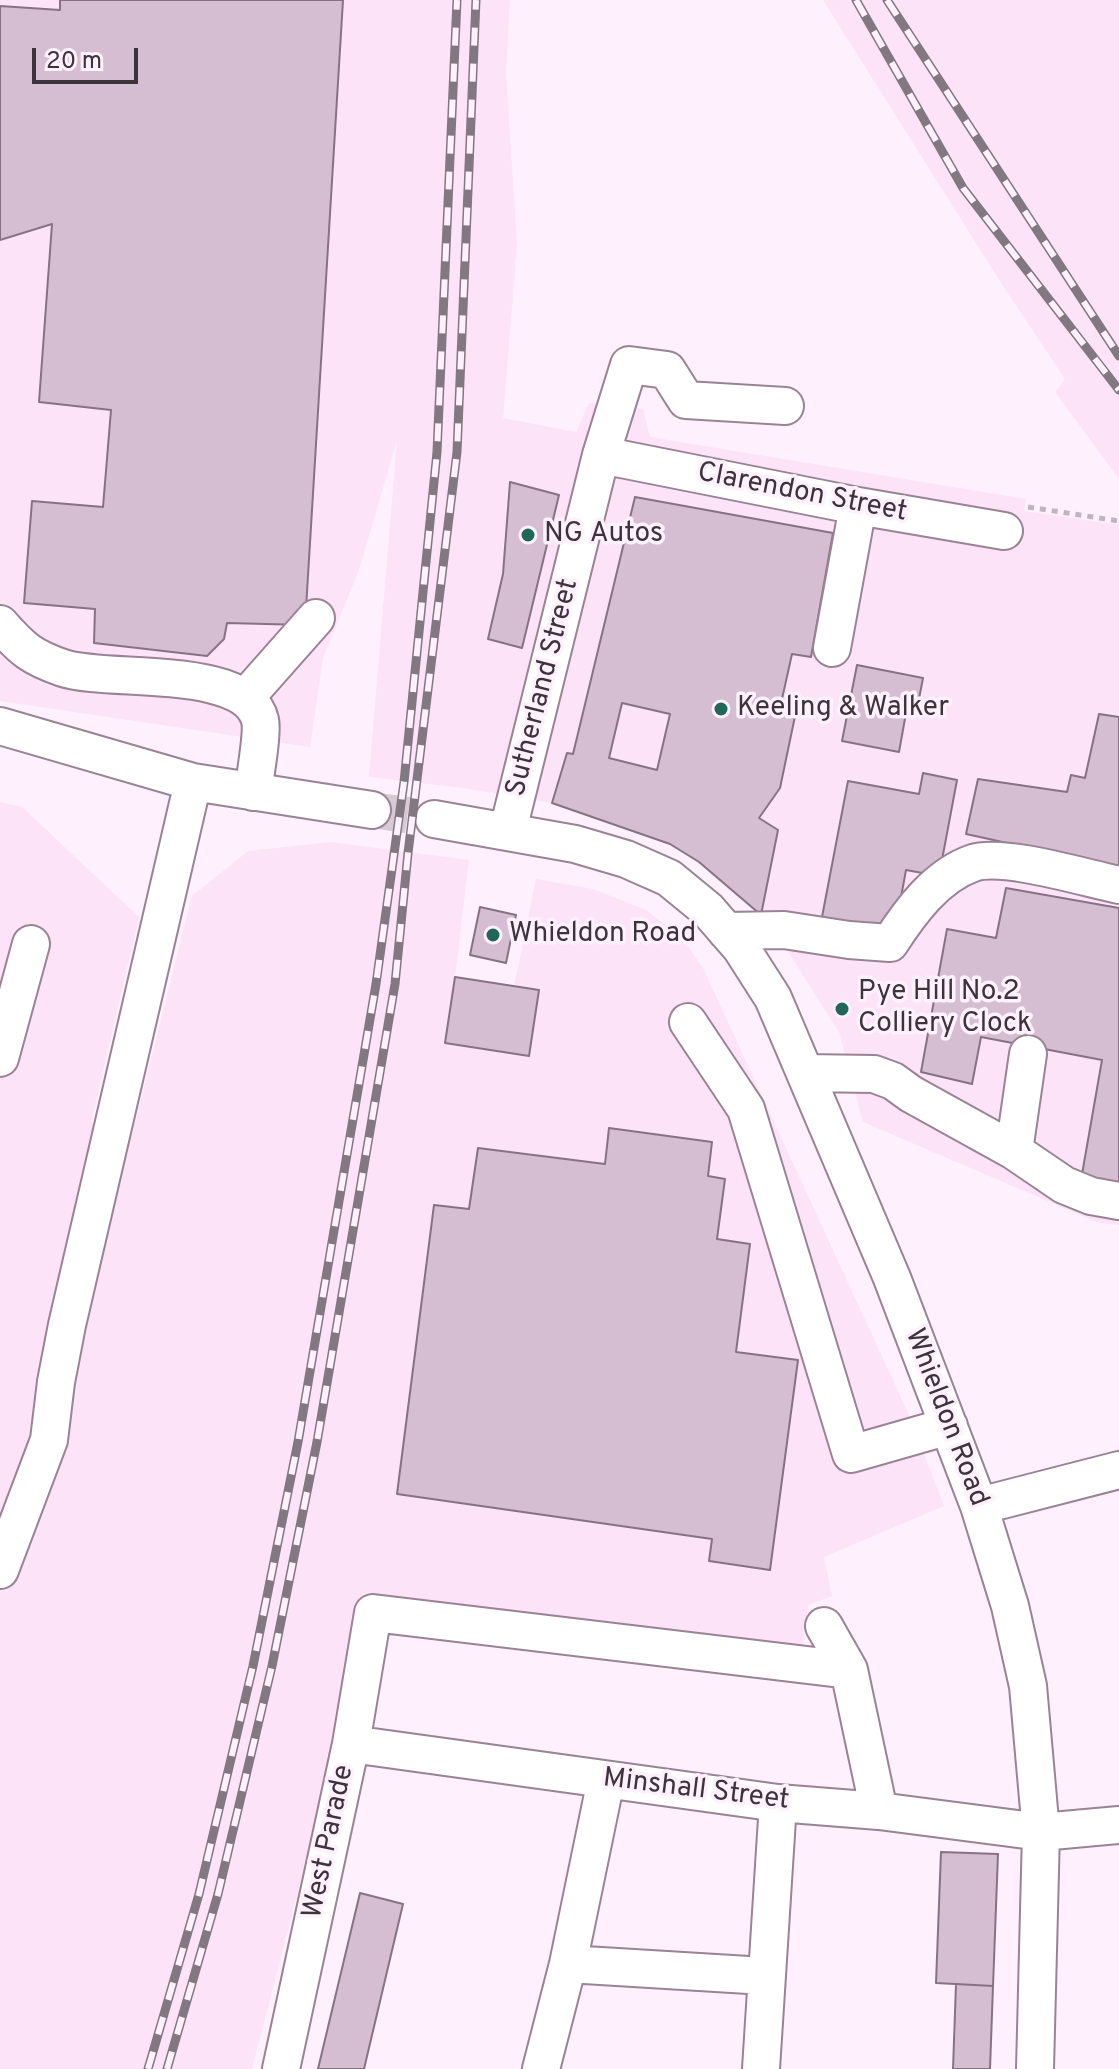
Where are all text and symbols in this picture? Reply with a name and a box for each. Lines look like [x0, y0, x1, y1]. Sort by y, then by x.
scale bar [36, 32, 142, 82]
text: 20 m [46, 47, 102, 77]
street label: Clarendon Street [694, 457, 910, 531]
place label: NG Autos [544, 518, 663, 552]
marker: NG Autos [519, 526, 537, 544]
street label: Sutherland Street [501, 576, 587, 800]
place label: Keeling & Walker [737, 692, 949, 726]
marker: Keeling & Walker [712, 700, 730, 718]
place label: Whieldon Road [509, 918, 696, 952]
marker: Whieldon Road [484, 926, 502, 944]
place label: Pye Hill No.2 Colliery Clock [858, 976, 1032, 1042]
marker: Pye Hill No.2 Colliery Clock [833, 1000, 851, 1018]
street label: Whieldon Road [896, 1325, 994, 1511]
street label: West Parade [297, 1762, 363, 1922]
street label: Minshall Street [601, 1763, 791, 1819]

